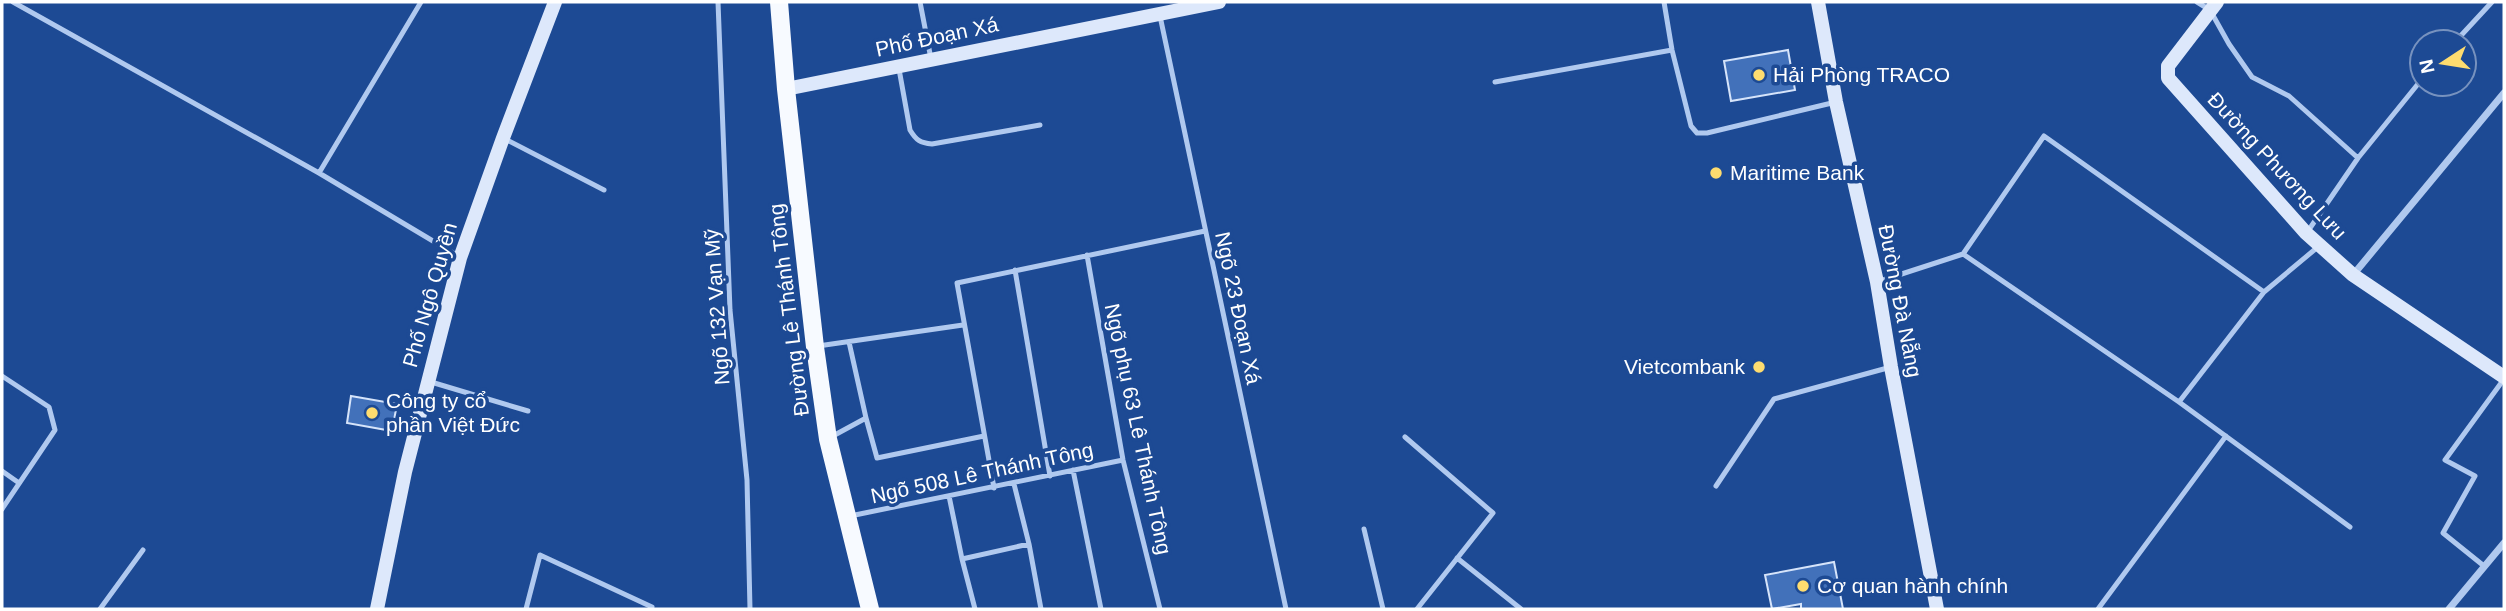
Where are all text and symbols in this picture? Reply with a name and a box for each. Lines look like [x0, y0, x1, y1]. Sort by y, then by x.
street label: Phố Đoạn Xá [873, 12, 1001, 61]
north arrow [2408, 28, 2478, 98]
text: N [2415, 58, 2439, 75]
place label: Hải Phòng TRACO [1773, 63, 1950, 86]
marker: Hải Phòng TRACO [1751, 67, 1767, 83]
street label: Đường Phương Lưu [2203, 87, 2351, 244]
place label: Maritime Bank [1730, 161, 1865, 184]
marker: Maritime Bank [1708, 165, 1724, 181]
street label: Đường Lê Thánh Tông [764, 203, 813, 418]
street label: Phố Ngô Quyền [398, 220, 461, 370]
street label: Đường Đà Nẵng [1874, 223, 1927, 379]
street label: Ngõ 132 Vạn Mỹ [700, 228, 733, 386]
street label: Ngõ 23 Đoạn Xá [1211, 230, 1266, 387]
street label: Ngõ phụ 63 Lê Thánh Tông [1101, 301, 1176, 557]
place label: Vietcombank [1624, 355, 1745, 378]
marker: Vietcombank [1751, 359, 1767, 375]
place label: Công ty cổ phần Việt Đức [386, 389, 520, 436]
marker: Công ty cổ phần Việt Đức [364, 405, 380, 421]
street label: Ngõ 508 Lê Thánh Tông [869, 438, 1095, 507]
place label: Cơ quan hành chính [1817, 574, 2008, 597]
marker: Cơ quan hành chính [1795, 578, 1811, 594]

